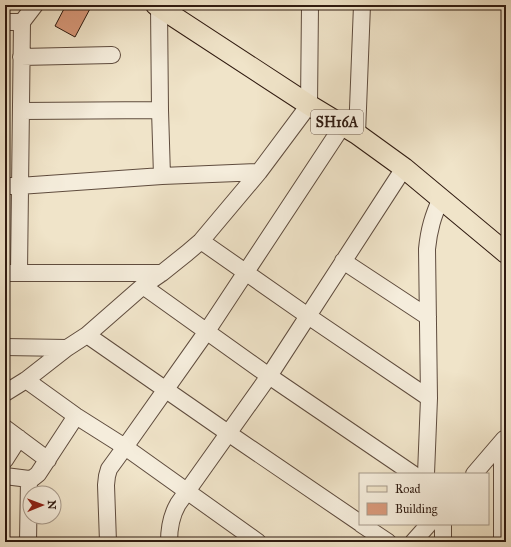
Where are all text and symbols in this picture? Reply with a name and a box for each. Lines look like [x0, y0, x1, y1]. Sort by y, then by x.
road number: SH16A [311, 110, 363, 134]
legend [359, 473, 489, 525]
text: Road [395, 482, 421, 496]
north arrow [22, 485, 62, 525]
text: N [45, 500, 58, 510]
text: Building [395, 502, 438, 517]

